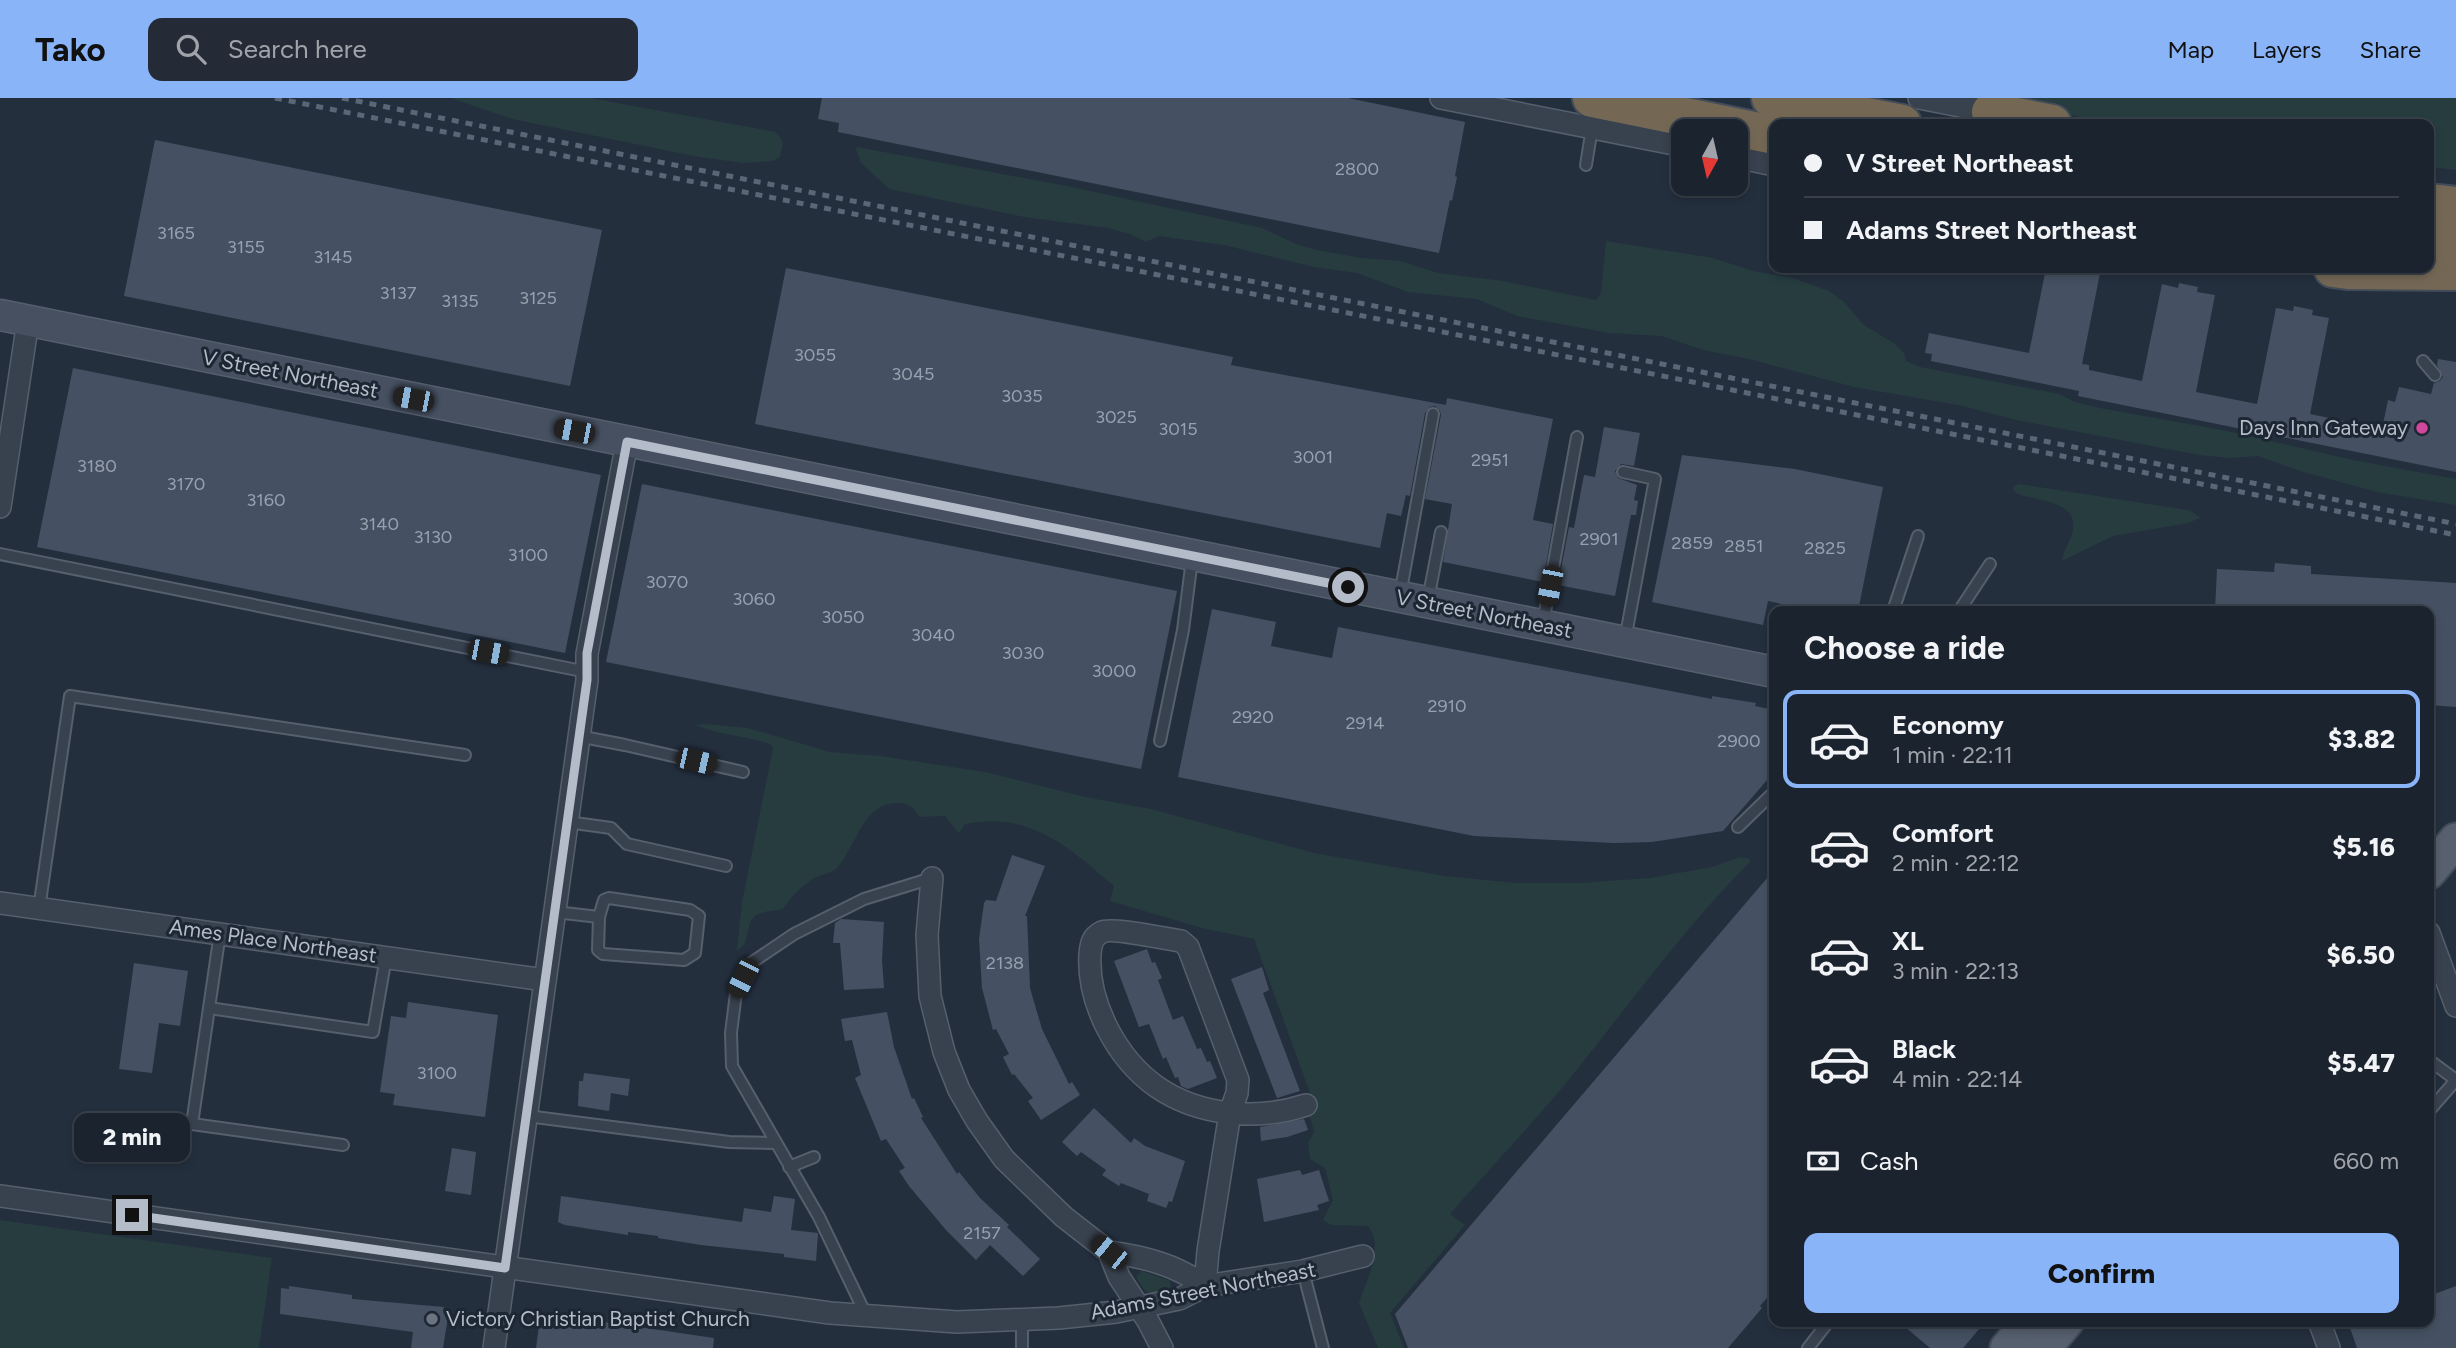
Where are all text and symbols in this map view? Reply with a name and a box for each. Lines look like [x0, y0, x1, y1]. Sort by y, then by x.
search box [148, 18, 638, 81]
text: Tako [35, 30, 106, 69]
icon: search [172, 30, 210, 68]
text: Search here [228, 33, 367, 65]
text: Map [2167, 35, 2214, 64]
text: Layers [2252, 35, 2321, 64]
text: Share [2359, 35, 2421, 64]
north arrow [1671, 119, 1748, 196]
map controls [1671, 119, 1748, 196]
text: V Street Northeast [1846, 147, 2074, 179]
house number: 2800 [1335, 158, 1379, 180]
text: Adams Street Northeast [1846, 214, 2137, 246]
house number: 3165 [157, 222, 195, 244]
house number: 3155 [227, 236, 265, 258]
house number: 3145 [314, 246, 352, 268]
house number: 3137 [380, 282, 417, 304]
house number: 3125 [519, 287, 557, 309]
house number: 3135 [441, 290, 479, 312]
street label: V Street Northeast [200, 344, 380, 403]
house number: 3055 [794, 344, 836, 366]
house number: 3045 [892, 363, 934, 385]
car [391, 385, 436, 413]
house number: 3035 [1001, 385, 1043, 407]
house number: 3025 [1095, 406, 1137, 428]
place label: Days Inn Gateway [2239, 415, 2408, 440]
car [552, 417, 597, 445]
house number: 3015 [1158, 418, 1198, 440]
marker: Days Inn Gateway [2414, 420, 2430, 436]
house number: 3001 [1293, 446, 1333, 468]
house number: 2951 [1471, 449, 1509, 471]
house number: 3180 [77, 455, 117, 477]
house number: 3170 [167, 473, 205, 495]
house number: 3160 [247, 489, 285, 511]
house number: 3140 [359, 513, 399, 535]
house number: 3130 [414, 526, 452, 548]
house number: 2901 [1579, 528, 1619, 550]
house number: 2859 [1671, 532, 1713, 554]
house number: 2851 [1725, 535, 1763, 557]
house number: 2825 [1804, 537, 1846, 559]
house number: 3100 [508, 544, 548, 566]
car [1536, 563, 1565, 609]
house number: 3070 [646, 571, 688, 593]
route start [1332, 571, 1364, 603]
street label: V Street Northeast [1394, 584, 1574, 643]
house number: 3060 [732, 588, 776, 610]
house number: 3050 [821, 606, 865, 628]
house number: 3040 [911, 624, 955, 646]
text: Choose a ride [1804, 629, 2005, 667]
car [466, 638, 511, 666]
house number: 3030 [1002, 642, 1044, 664]
house number: 3000 [1092, 660, 1136, 682]
house number: 2910 [1427, 695, 1467, 717]
house number: 2920 [1232, 706, 1274, 728]
icon: car [1808, 708, 1871, 771]
text: Economy [1892, 709, 2004, 741]
house number: 2914 [1346, 712, 1384, 734]
text: $3.82 [2328, 723, 2395, 755]
house number: 2900 [1717, 730, 1761, 752]
text: 1 min · 22:11 [1892, 741, 2013, 769]
car [674, 746, 719, 776]
icon: car [1808, 816, 1871, 879]
text: Comfort [1892, 817, 1994, 849]
text: $5.16 [2332, 831, 2395, 863]
text: 2 min · 22:12 [1892, 849, 2019, 877]
street label: Ames Place Northeast [168, 914, 378, 967]
icon: car [1808, 924, 1871, 987]
text: XL [1892, 925, 1924, 957]
text: $6.50 [2326, 939, 2395, 971]
house number: 2138 [986, 952, 1024, 974]
car [725, 955, 762, 1001]
text: 3 min · 22:13 [1892, 957, 2019, 985]
icon: car [1808, 1032, 1871, 1095]
text: Black [1892, 1033, 1956, 1065]
text: $5.47 [2327, 1047, 2395, 1079]
house number: 3100 [417, 1062, 457, 1084]
text: 4 min · 22:14 [1892, 1065, 2022, 1093]
callout: 2 min [74, 1114, 190, 1162]
text: 2 min [103, 1123, 161, 1151]
icon: cash [1804, 1142, 1842, 1180]
text: Cash [1860, 1145, 1919, 1177]
text: 660 m [2333, 1147, 2399, 1175]
route end [116, 1199, 148, 1231]
house number: 2157 [963, 1222, 1001, 1244]
car [1087, 1231, 1132, 1273]
button: Confirm [1804, 1233, 2399, 1313]
street label: Adams Street Northeast [1088, 1256, 1318, 1325]
place label: Victory Christian Baptist Church [446, 1306, 750, 1331]
marker: Victory Christian Baptist Church [424, 1311, 440, 1327]

